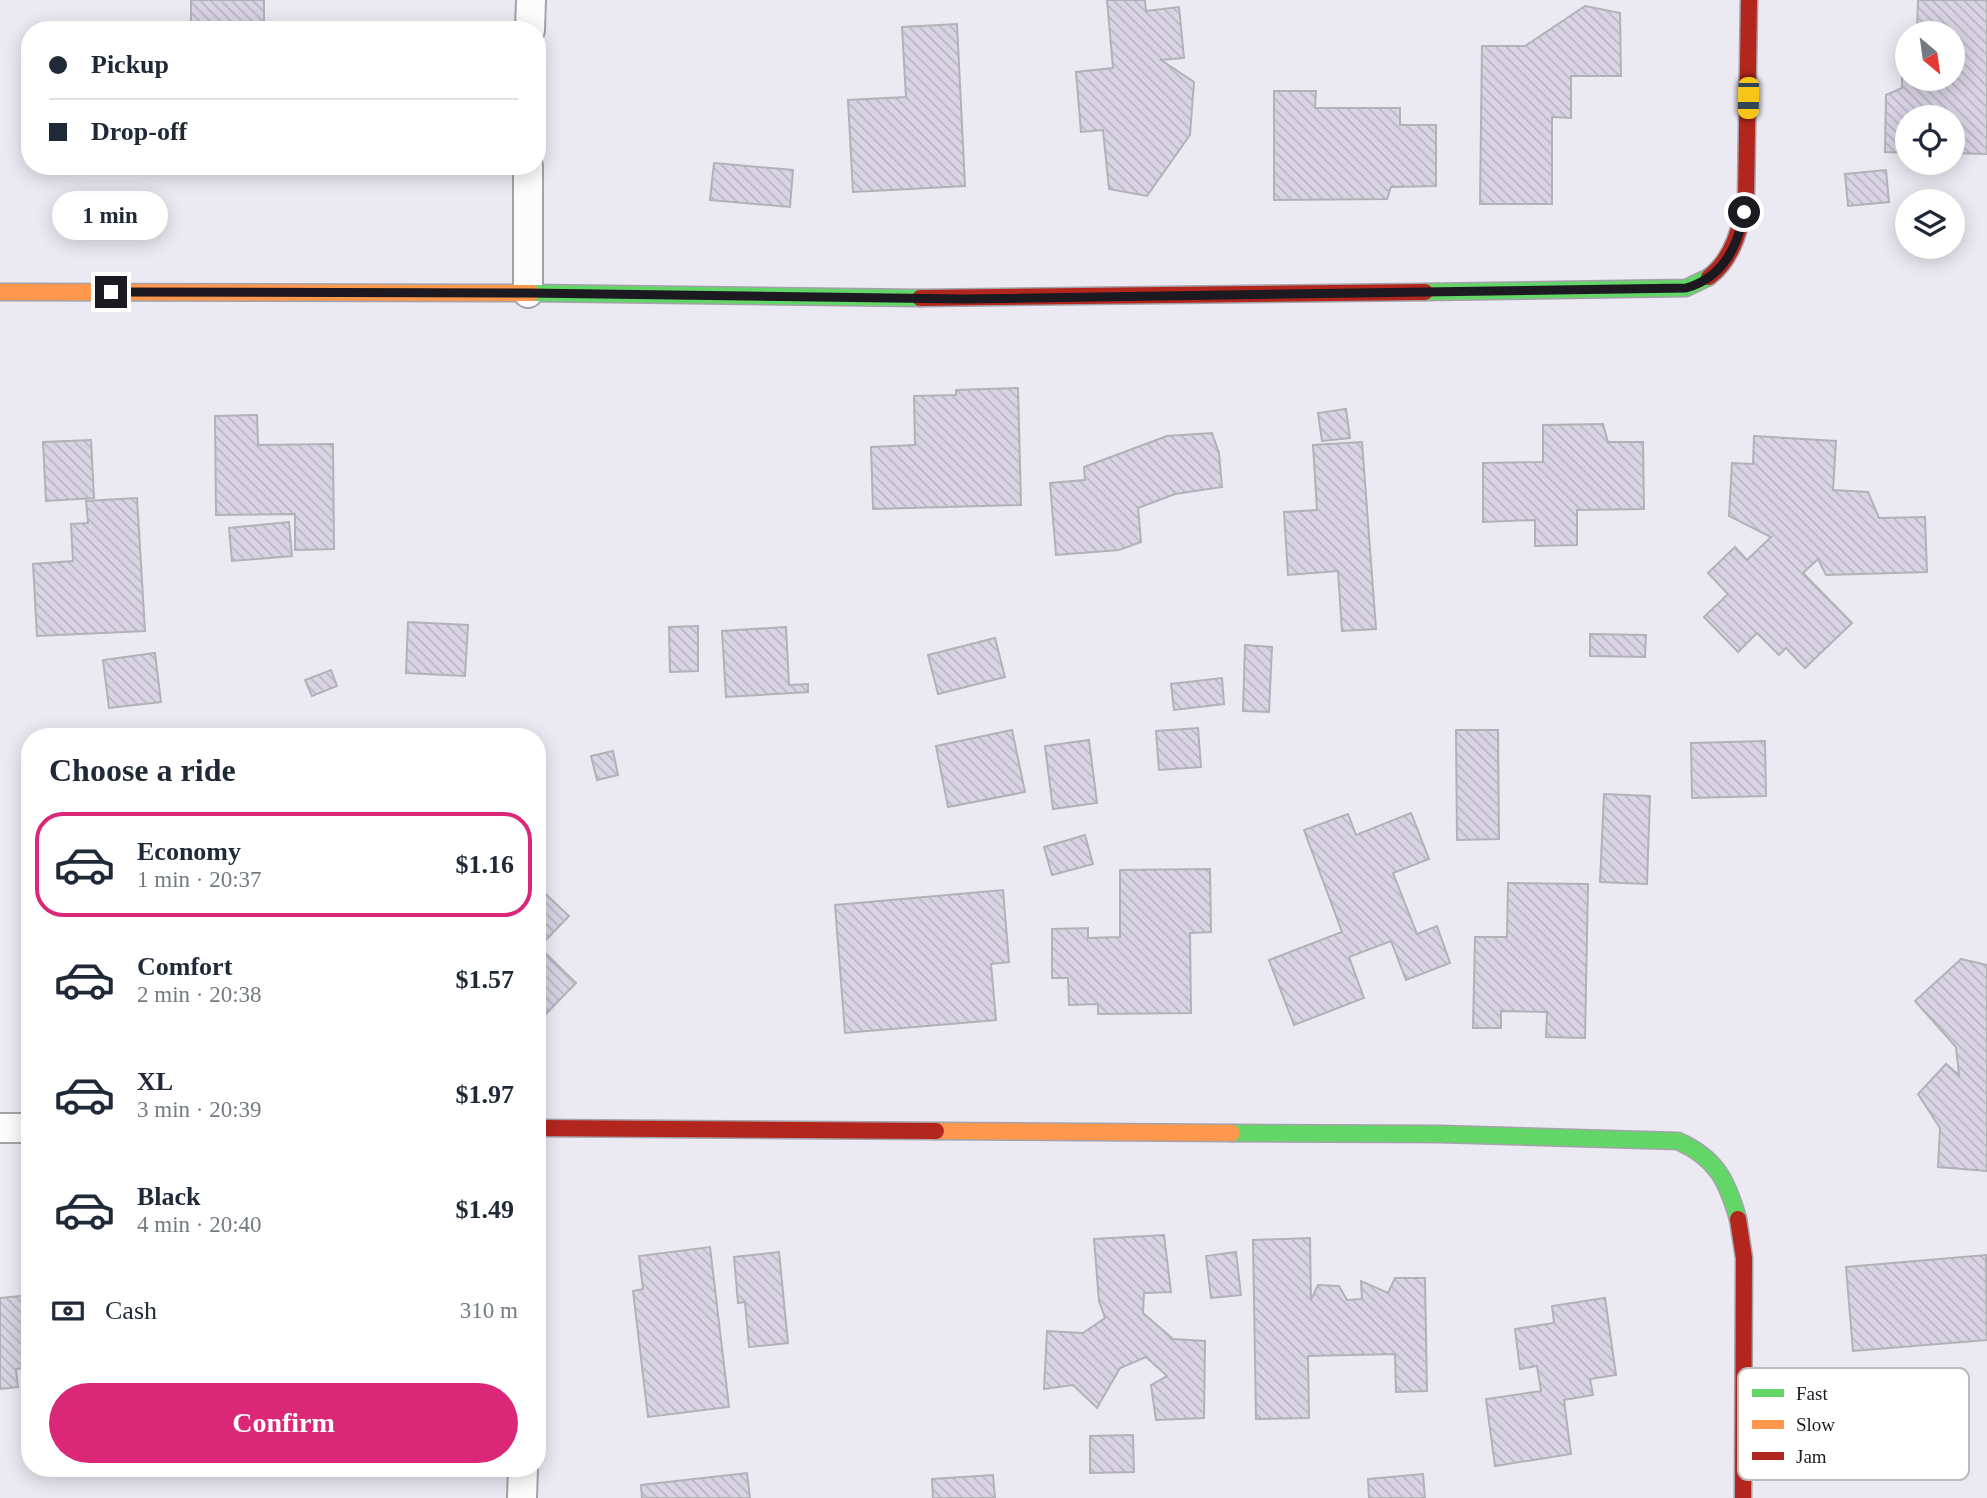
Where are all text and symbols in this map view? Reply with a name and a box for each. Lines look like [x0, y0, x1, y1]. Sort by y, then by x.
north arrow [1895, 21, 1965, 91]
map controls [1895, 21, 1965, 259]
text: Pickup [91, 50, 169, 79]
car [1738, 77, 1759, 119]
button: locate [1895, 105, 1965, 175]
text: Drop-off [91, 117, 187, 146]
button: layers [1895, 189, 1965, 259]
callout: 1 min [53, 190, 169, 240]
route start [1728, 196, 1760, 228]
text: 1 min [82, 203, 138, 228]
route end [95, 276, 127, 308]
text: Choose a ride [49, 752, 236, 788]
icon: car [53, 833, 116, 896]
text: Economy [137, 837, 241, 866]
text: $1.16 [456, 850, 514, 879]
text: 1 min · 20:37 [137, 867, 262, 892]
icon: car [53, 948, 116, 1011]
text: Comfort [137, 952, 232, 981]
text: $1.57 [456, 965, 514, 994]
text: 2 min · 20:38 [137, 982, 262, 1007]
icon: car [53, 1063, 116, 1126]
text: XL [137, 1067, 173, 1096]
text: $1.97 [456, 1080, 514, 1109]
text: 3 min · 20:39 [137, 1097, 262, 1122]
icon: car [53, 1178, 116, 1241]
text: Black [137, 1182, 201, 1211]
text: $1.49 [456, 1195, 514, 1224]
text: 4 min · 20:40 [137, 1212, 262, 1237]
icon: cash [49, 1292, 87, 1330]
text: Cash [105, 1296, 157, 1325]
text: 310 m [460, 1298, 518, 1323]
legend [1738, 1368, 1969, 1480]
button: Confirm [49, 1383, 518, 1463]
text: Fast [1796, 1383, 1828, 1404]
text: Slow [1796, 1414, 1835, 1435]
text: Jam [1796, 1446, 1827, 1467]

